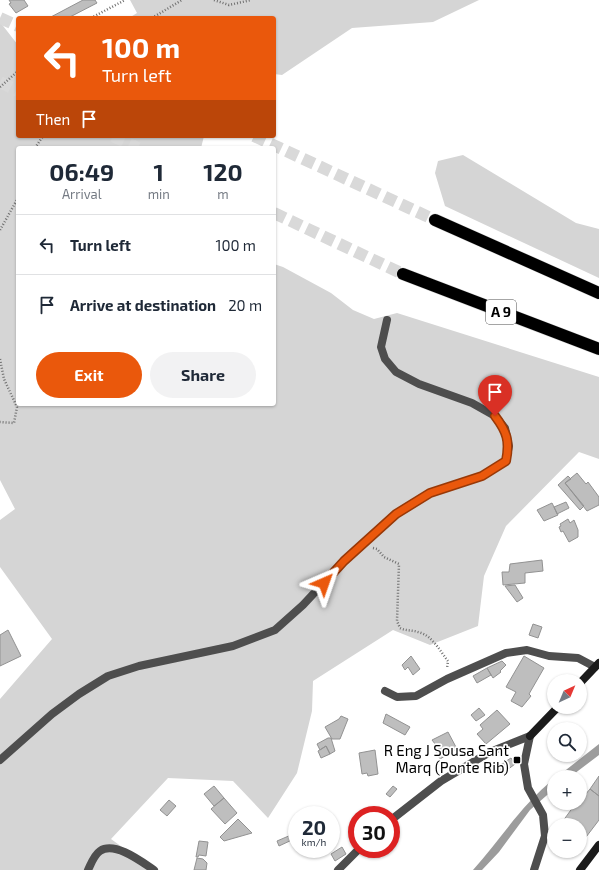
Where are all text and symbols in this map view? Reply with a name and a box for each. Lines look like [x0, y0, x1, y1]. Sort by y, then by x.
text: 100 m [102, 30, 180, 64]
icon: left [36, 32, 88, 84]
text: Turn left [102, 64, 172, 86]
icon: arrive [78, 108, 100, 130]
text: Then [36, 110, 70, 128]
text: 06:49 [49, 157, 114, 186]
text: 1 [154, 157, 164, 186]
text: 120 [203, 157, 243, 186]
text: Arrival [62, 186, 102, 202]
text: min [148, 186, 170, 202]
text: m [217, 186, 229, 202]
icon: left [36, 234, 58, 256]
text: Turn left [70, 236, 131, 254]
text: 100 m [215, 236, 256, 254]
icon: arrive [36, 294, 58, 316]
text: Arrive at destination [70, 296, 216, 314]
text: 20 m [228, 296, 262, 314]
road number: A 9 [486, 300, 516, 324]
button: Exit [36, 352, 142, 398]
button: Share [150, 352, 256, 398]
pin [478, 375, 512, 416]
icon: arrive [484, 381, 506, 403]
position arrow [303, 562, 345, 604]
north arrow [547, 674, 587, 714]
map controls [547, 674, 587, 858]
button: search [547, 722, 587, 762]
place label: R Eng J Sousa Sant Marq (Ponte Rib) [384, 741, 509, 776]
marker: R Eng J Sousa Sant Marq (Ponte Rib) [512, 755, 522, 765]
button: + [547, 770, 587, 810]
speed limit sign: 30 [348, 806, 400, 858]
text: 20 [302, 815, 326, 839]
button: − [547, 818, 587, 858]
text: km/h [302, 836, 326, 848]

